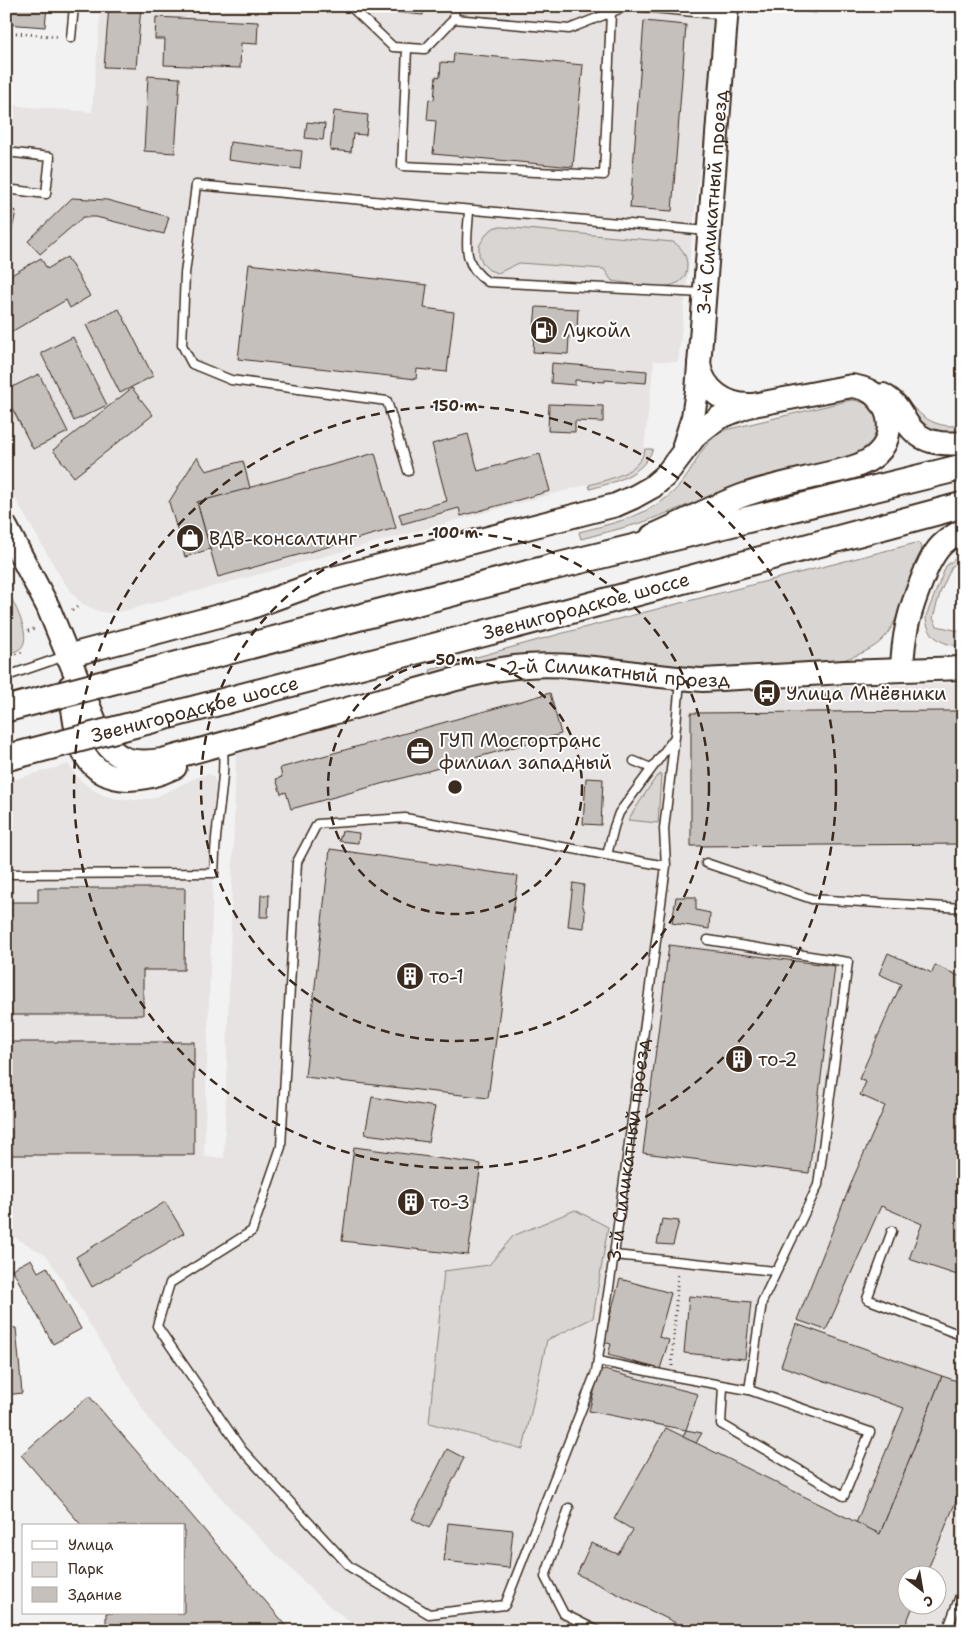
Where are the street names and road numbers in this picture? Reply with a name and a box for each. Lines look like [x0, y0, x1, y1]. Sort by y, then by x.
street label: 3-й Силикатный проезд [690, 89, 733, 316]
street label: Звенигородское шоссе [480, 566, 692, 646]
street label: 2-й Силикатный проезд [504, 653, 730, 693]
street label: Звенигородское шоссе [88, 670, 301, 748]
street label: 3-й Силикатный проезд [601, 1037, 655, 1264]

